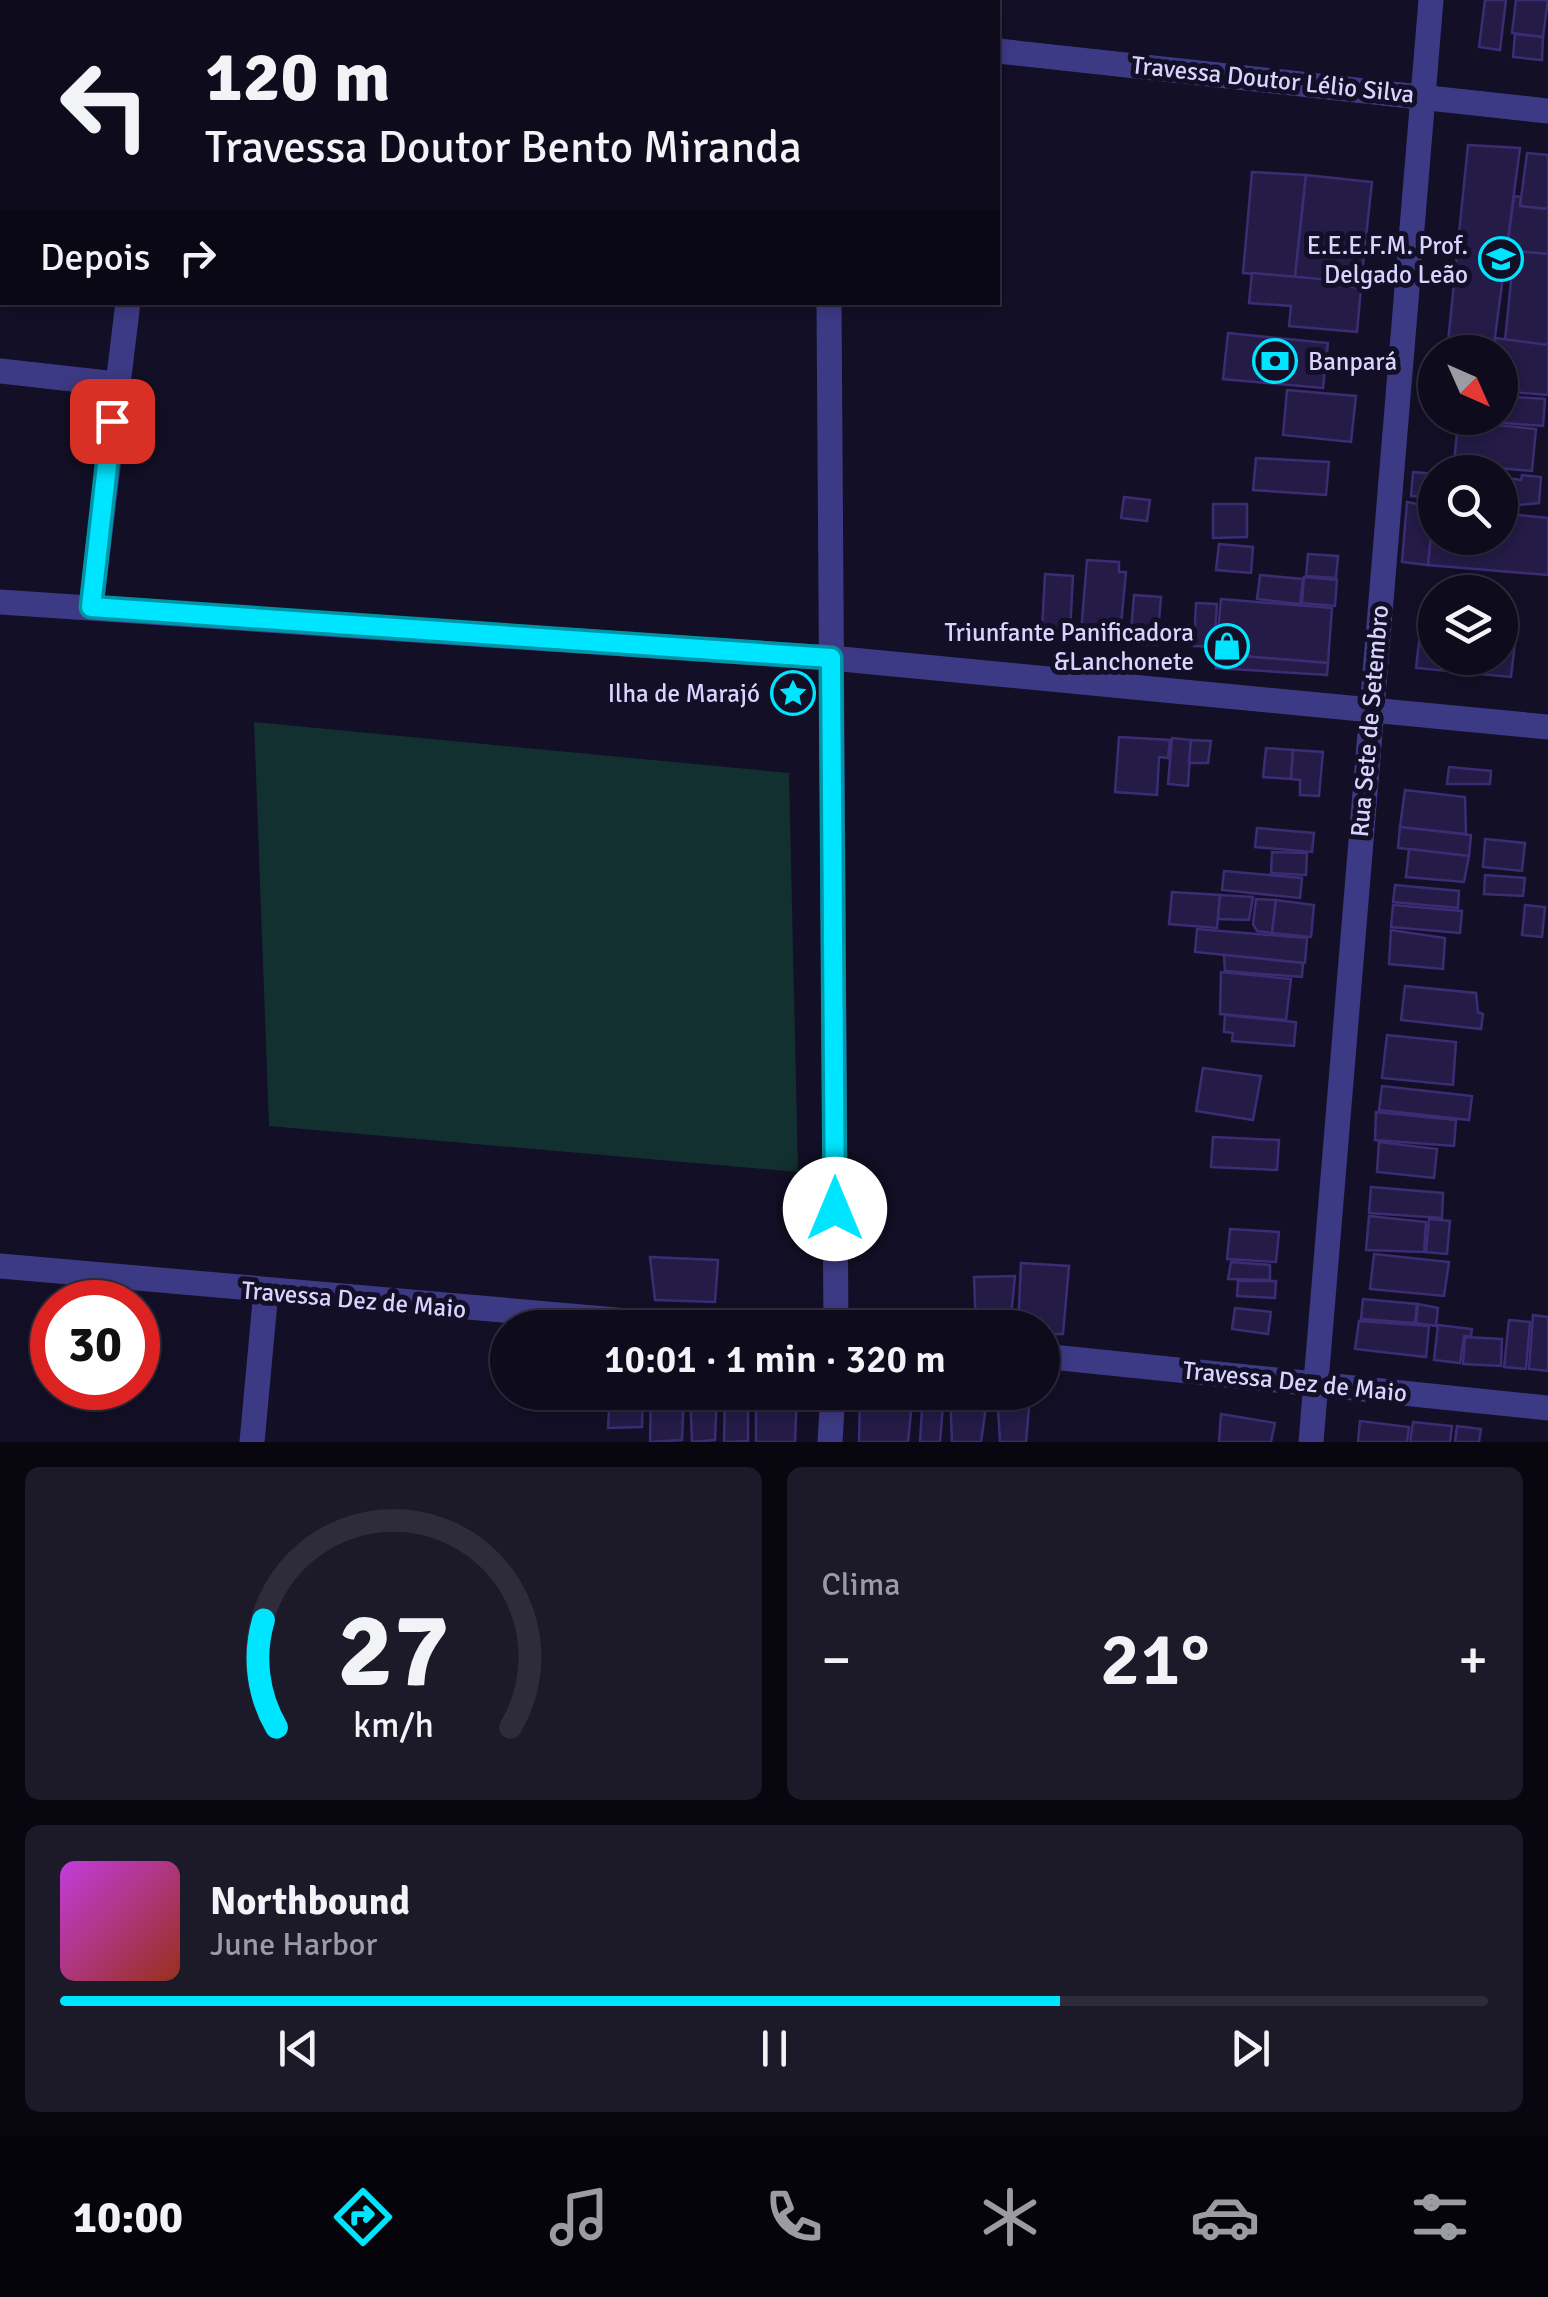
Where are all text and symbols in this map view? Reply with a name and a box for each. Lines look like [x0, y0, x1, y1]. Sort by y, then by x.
text: 120 m [205, 34, 390, 120]
icon: left [40, 40, 170, 170]
street label: Travessa Doutor Lélio Silva [1130, 49, 1416, 110]
text: Travessa Doutor Bento Miranda [205, 120, 802, 175]
icon: right [170, 230, 225, 285]
place label: E.E.E.F.M. Prof. Delgado Leão [1307, 230, 1468, 290]
text: Depois [40, 234, 150, 281]
school or university icon: E.E.E.F.M. Prof. Delgado Leão [1478, 236, 1524, 282]
north arrow [1418, 335, 1518, 435]
map controls [1418, 335, 1518, 675]
bank icon: Banpará [1252, 338, 1298, 384]
place label: Banpará [1308, 346, 1397, 377]
pin [70, 379, 155, 464]
icon: arrive [85, 394, 140, 449]
button: search [1418, 455, 1518, 555]
button: layers [1418, 575, 1518, 675]
street label: Rua Sete de Setembro [1344, 604, 1395, 838]
place label: Triunfante Panificadora &Lanchonete [945, 617, 1194, 677]
shop icon: Triunfante Panificadora &Lanchonete [1204, 623, 1250, 669]
place icon: Ilha de Marajó [770, 670, 816, 716]
place label: Ilha de Marajó [608, 678, 760, 709]
position arrow [783, 1157, 887, 1261]
street label: Travessa Dez de Maio [240, 1274, 468, 1325]
speed limit sign: 30 [30, 1280, 160, 1410]
text: 10:01 · 1 min · 320 m [604, 1336, 946, 1383]
street label: Travessa Dez de Maio [1181, 1354, 1409, 1409]
text: Clima [822, 1565, 900, 1604]
text: 27 [337, 1587, 449, 1715]
text: 21° [1100, 1613, 1210, 1706]
text: − [822, 1626, 851, 1694]
text: + [1458, 1626, 1488, 1694]
text: km/h [353, 1703, 434, 1747]
text: Northbound [210, 1878, 410, 1925]
text: June Harbor [210, 1925, 377, 1964]
icon: previous [271, 2021, 326, 2076]
icon: pause [747, 2021, 802, 2076]
icon: next [1223, 2021, 1278, 2076]
icon: directions [328, 2182, 398, 2252]
icon: music [544, 2182, 614, 2252]
icon: phone [759, 2182, 829, 2252]
icon: climate [975, 2182, 1045, 2252]
icon: car [1190, 2182, 1260, 2252]
icon: filters [1405, 2182, 1475, 2252]
text: 10:00 [73, 2190, 183, 2245]

